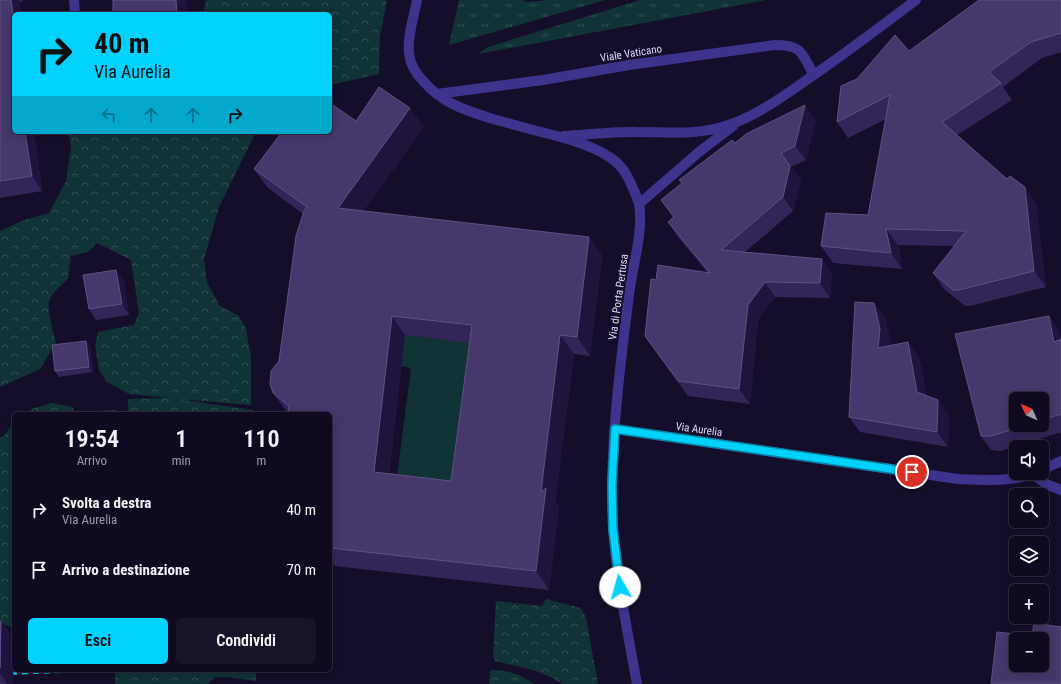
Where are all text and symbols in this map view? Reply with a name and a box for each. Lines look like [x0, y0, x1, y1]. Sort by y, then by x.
text: 40 m [94, 27, 150, 60]
icon: right [28, 28, 80, 80]
street label: Viale Vaticano [599, 42, 663, 65]
text: Via Aurelia [94, 61, 171, 82]
icon: left [98, 104, 120, 126]
icon: ahead [140, 104, 162, 126]
icon: ahead [182, 104, 204, 126]
icon: right [224, 104, 246, 126]
street label: Via di Porta Pertusa [606, 253, 631, 341]
north arrow [1009, 392, 1049, 432]
map controls [1009, 392, 1049, 672]
street label: Via Aurelia [675, 420, 723, 439]
text: 19:54 [65, 425, 119, 453]
text: 1 [175, 425, 187, 453]
text: 110 [243, 425, 279, 453]
button: sound [1009, 440, 1049, 480]
text: Arrivo [77, 453, 107, 468]
text: min [172, 453, 191, 468]
text: m [256, 453, 266, 468]
pin [895, 455, 929, 489]
icon: arrive [901, 461, 923, 483]
button: search [1009, 488, 1049, 528]
text: Svolta a destra [62, 494, 151, 512]
icon: right [28, 499, 50, 521]
text: 40 m [286, 501, 316, 519]
text: Via Aurelia [62, 512, 117, 527]
button: layers [1009, 536, 1049, 576]
icon: arrive [28, 559, 50, 581]
text: Arrivo a destinazione [62, 561, 190, 579]
text: 70 m [286, 561, 316, 579]
position arrow [599, 566, 641, 608]
button: + [1009, 584, 1049, 624]
button: Esci [28, 618, 168, 664]
button: Condividi [176, 618, 316, 664]
button: − [1009, 632, 1049, 672]

